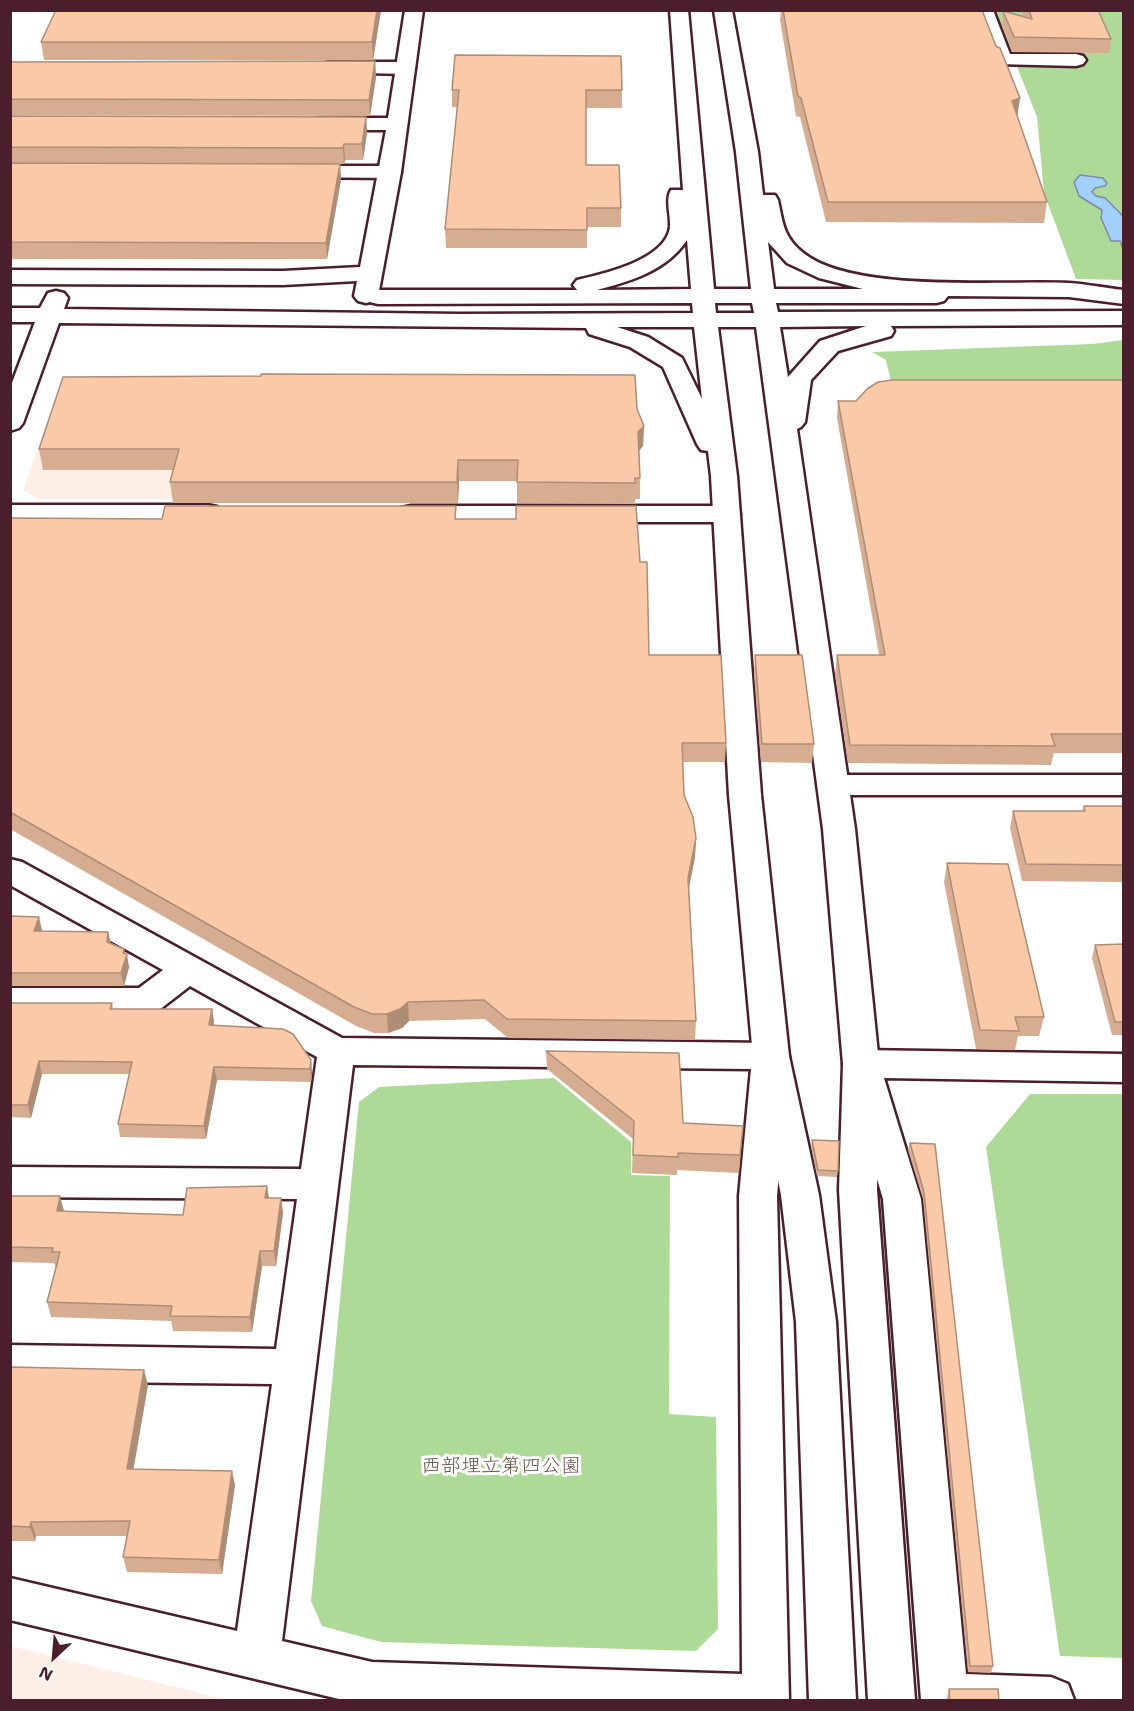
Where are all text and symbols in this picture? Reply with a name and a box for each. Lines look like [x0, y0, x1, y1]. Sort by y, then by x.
park label: 西部埋立第四公園 [421, 1455, 581, 1479]
north arrow [24, 1627, 84, 1687]
text: N [36, 1661, 56, 1686]

